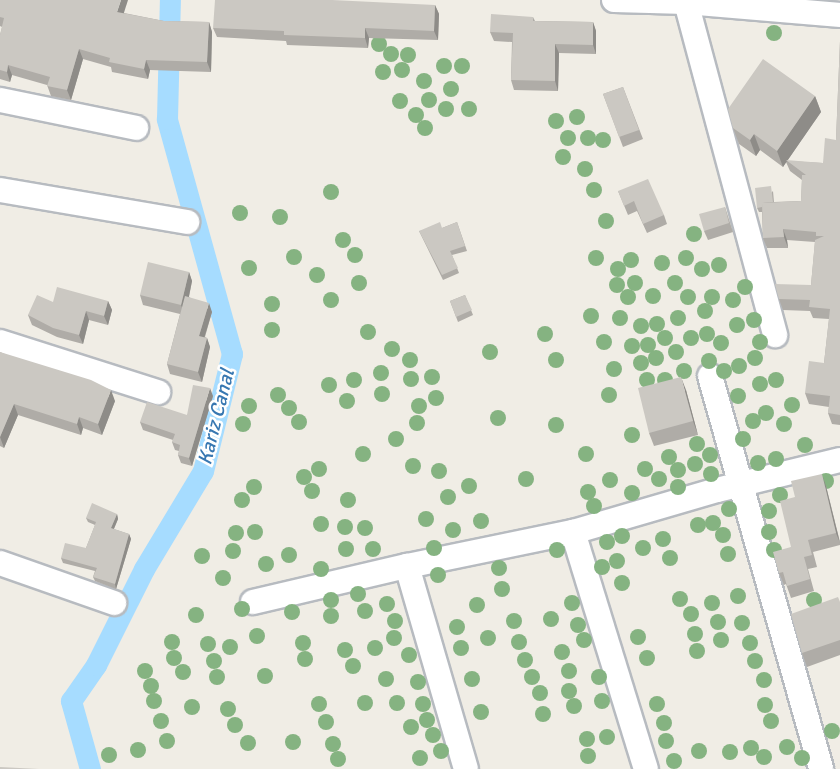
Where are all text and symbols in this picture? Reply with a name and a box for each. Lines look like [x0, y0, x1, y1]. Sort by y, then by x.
water label: Kariz Canal [193, 367, 239, 467]

